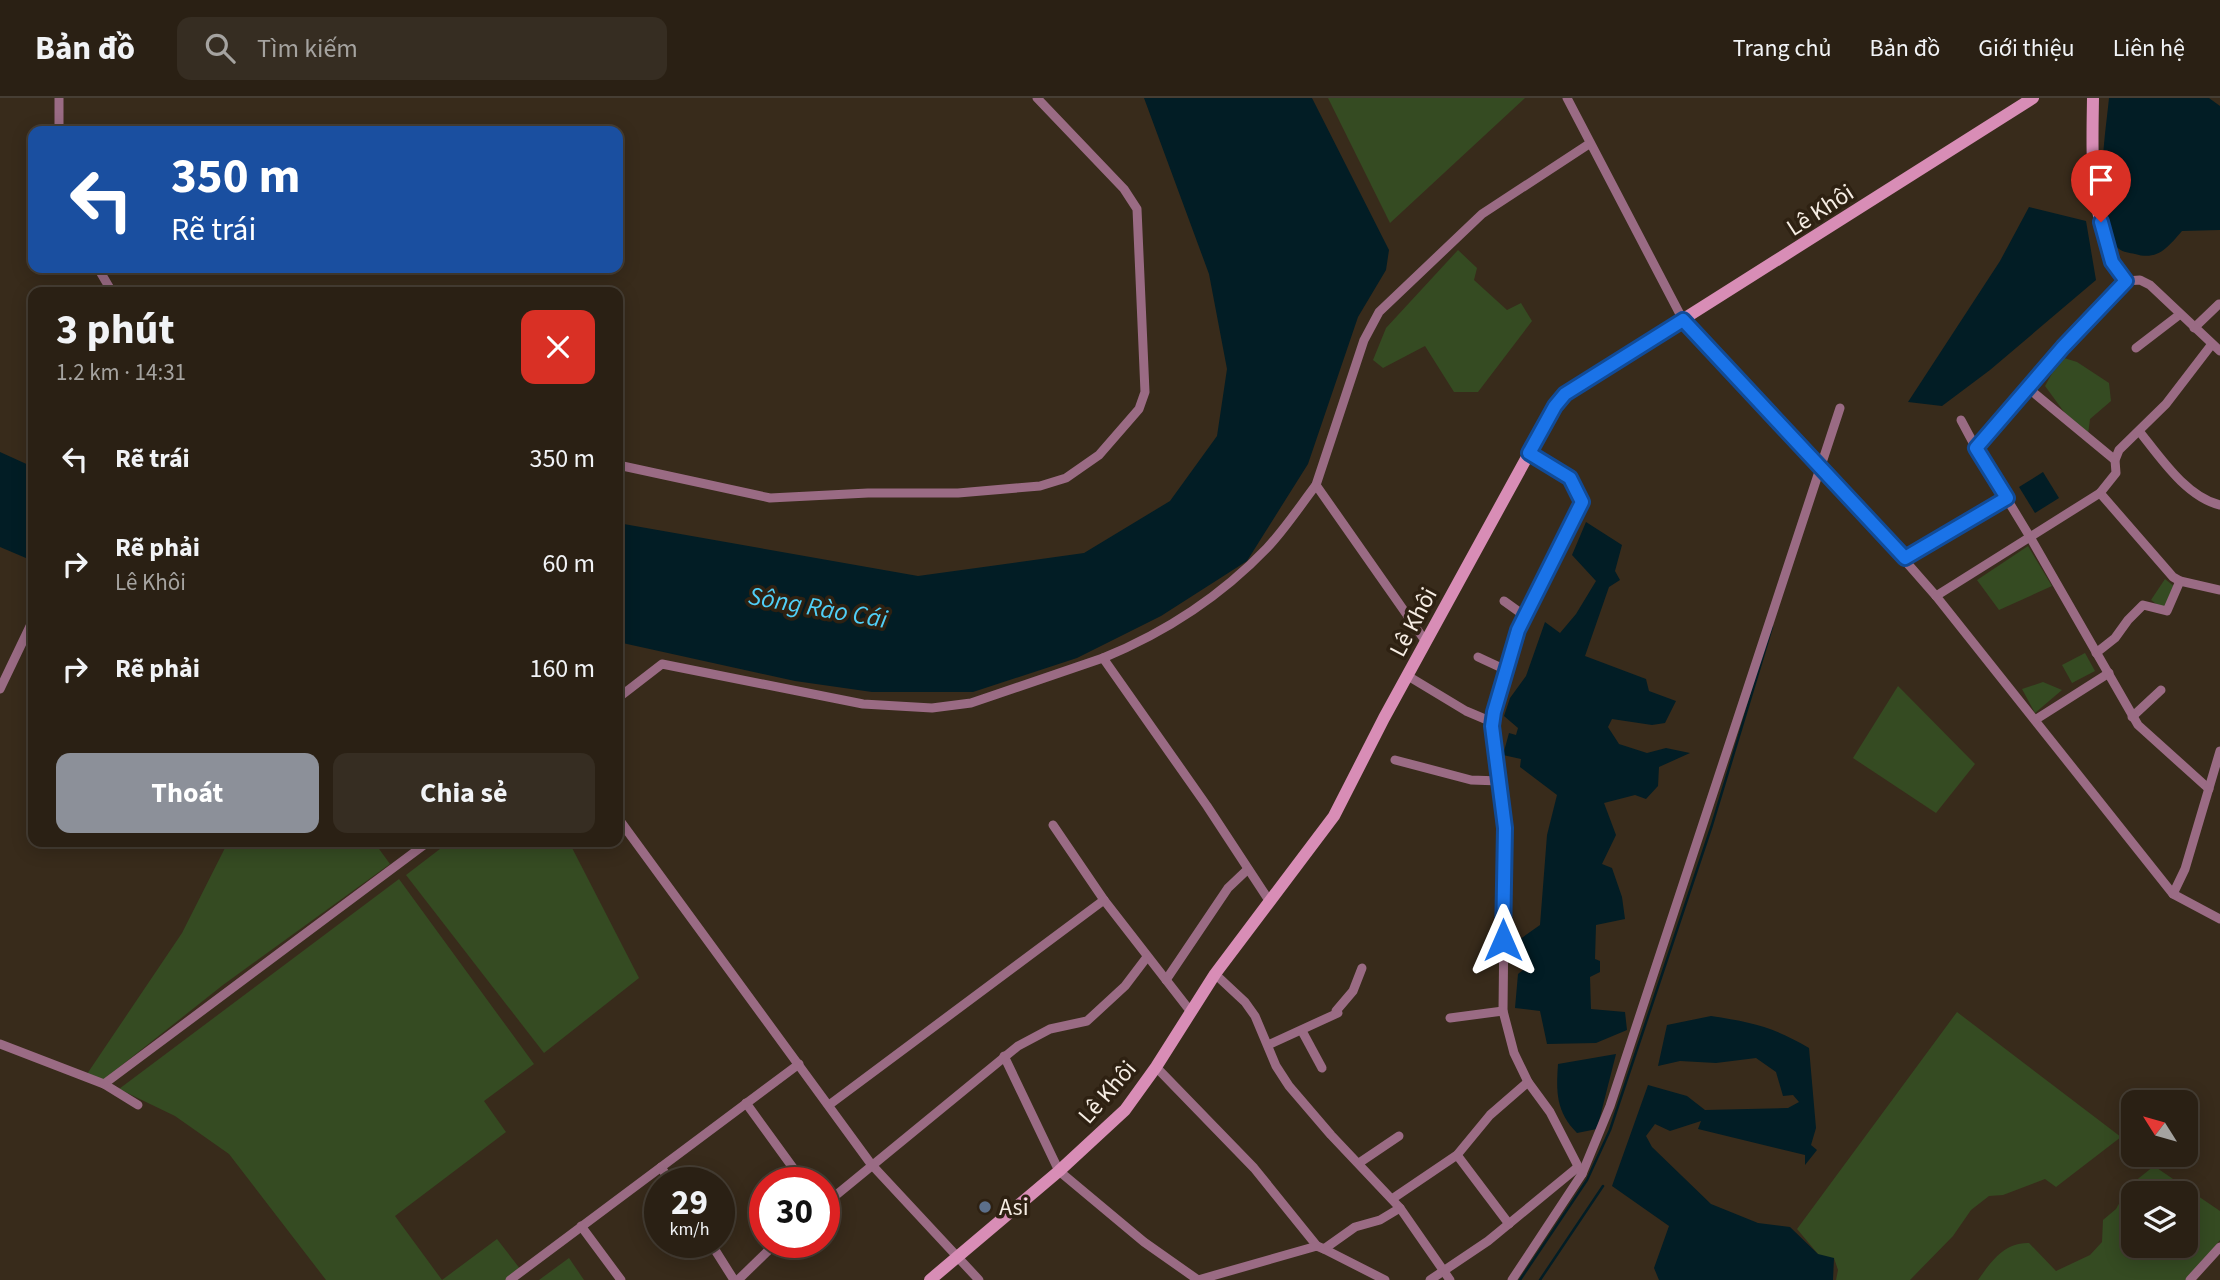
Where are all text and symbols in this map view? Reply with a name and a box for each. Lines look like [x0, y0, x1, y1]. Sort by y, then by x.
search box [177, 17, 667, 80]
text: Bản đồ [35, 25, 135, 72]
icon: search [201, 29, 239, 67]
text: Tìm kiếm [257, 30, 358, 67]
text: Trang chủ [1733, 31, 1832, 66]
text: Bản đồ [1870, 31, 1940, 66]
text: Giới thiệu [1978, 31, 2075, 66]
text: Liên hệ [2113, 31, 2185, 66]
text: 350 m [171, 142, 300, 212]
pin [2071, 150, 2131, 222]
icon: left [56, 154, 147, 245]
icon: arrive [2082, 161, 2120, 199]
street label: Lê Khôi [1780, 176, 1861, 245]
text: Rẽ trái [171, 207, 256, 253]
text: 3 phút [56, 300, 175, 360]
button: close [521, 310, 595, 384]
text: 1.2 km · 14:31 [56, 356, 186, 389]
icon: left [56, 440, 94, 478]
text: Rẽ trái [115, 440, 190, 477]
text: 350 m [529, 440, 595, 477]
text: Rẽ phải [115, 529, 200, 566]
icon: right [56, 545, 94, 583]
text: 60 m [542, 545, 595, 582]
text: Lê Khôi [115, 566, 186, 599]
water label: Sông Rào Cái [746, 577, 891, 638]
street label: Lê Khôi [1381, 581, 1446, 663]
icon: right [56, 650, 94, 688]
text: Rẽ phải [115, 650, 200, 687]
text: 160 m [529, 650, 595, 687]
button: Thoát [56, 753, 319, 833]
button: Chia sẻ [333, 753, 595, 833]
position arrow [1466, 903, 1540, 977]
street label: Lê Khôi [1070, 1053, 1145, 1132]
north arrow [2121, 1090, 2198, 1167]
map controls [2121, 1090, 2198, 1258]
speed limit sign: 30 [749, 1167, 840, 1258]
text: 29 [671, 1178, 708, 1228]
button: layers [2121, 1181, 2198, 1258]
place label: Asi [999, 1190, 1029, 1225]
marker: Asi [977, 1199, 993, 1215]
text: km/h [670, 1217, 709, 1242]

